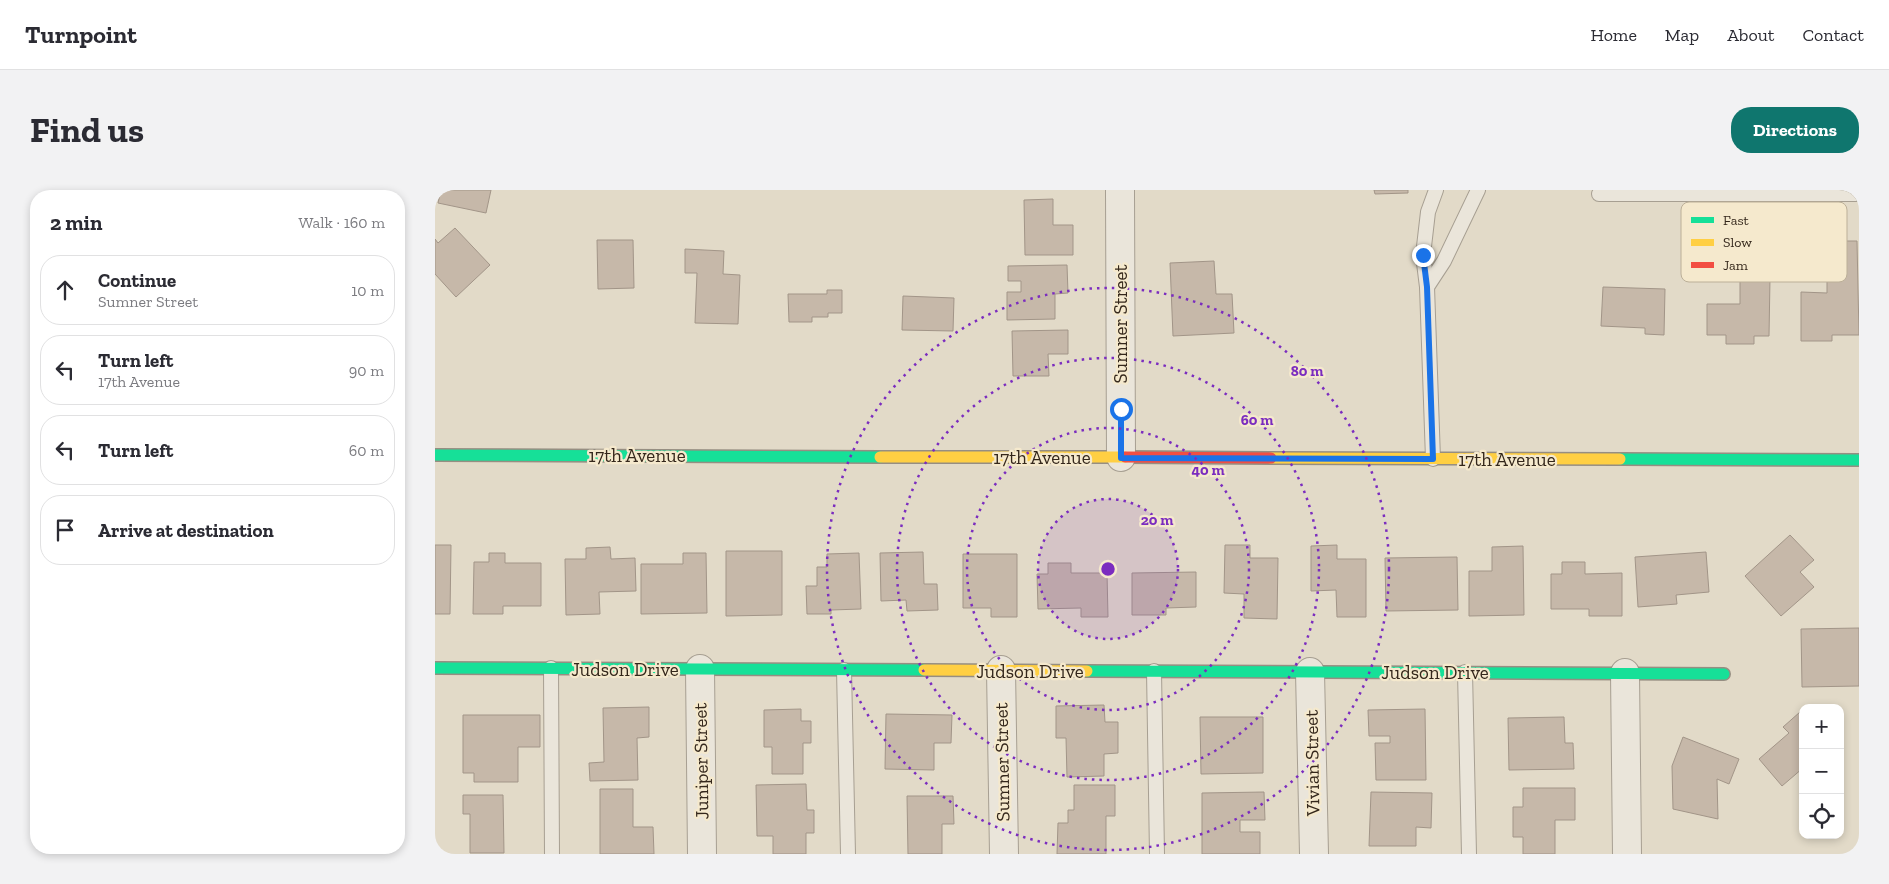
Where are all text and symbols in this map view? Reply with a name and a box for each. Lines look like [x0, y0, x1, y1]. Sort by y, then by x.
text: Turnpoint [25, 20, 137, 49]
text: Home [1590, 24, 1637, 46]
text: Map [1665, 24, 1699, 46]
text: About [1727, 24, 1774, 46]
text: Contact [1802, 24, 1864, 46]
button: Directions [1731, 107, 1859, 153]
text: Find us [30, 109, 144, 151]
legend [1681, 202, 1847, 282]
text: 2 min [50, 210, 102, 235]
text: Fast [1723, 212, 1750, 229]
text: Walk · 160 m [298, 213, 385, 232]
text: Slow [1723, 234, 1752, 251]
route end [1412, 244, 1435, 267]
text: Jam [1723, 257, 1748, 274]
street label: Sumner Street [1109, 264, 1132, 384]
text: Continue [98, 269, 176, 292]
icon: ahead [51, 276, 79, 304]
text: 10 m [351, 281, 384, 300]
text: Sumner Street [98, 292, 198, 311]
text: Turn left [98, 349, 173, 372]
icon: left [51, 356, 79, 384]
text: 90 m [349, 361, 384, 380]
text: 80 m [1291, 362, 1323, 380]
text: 17th Avenue [98, 372, 180, 391]
route start [1110, 398, 1133, 421]
text: 60 m [1241, 411, 1273, 429]
icon: left [51, 436, 79, 464]
text: Turn left [98, 439, 173, 462]
text: 60 m [349, 441, 384, 460]
street label: 17th Avenue [588, 444, 686, 467]
street label: 17th Avenue [993, 446, 1091, 469]
street label: 17th Avenue [1458, 448, 1556, 471]
text: 40 m [1191, 461, 1225, 479]
text: 20 m [1141, 511, 1173, 529]
icon: arrive [51, 516, 79, 544]
text: Arrive at destination [98, 519, 274, 542]
centre of rings [1099, 560, 1117, 578]
street label: Judson Drive [571, 658, 679, 681]
street label: Judson Drive [976, 660, 1084, 683]
street label: Judson Drive [1381, 661, 1489, 684]
street label: Sumner Street [989, 702, 1015, 822]
street label: Juniper Street [688, 703, 714, 819]
map controls [1799, 704, 1844, 839]
button: + [1799, 704, 1844, 749]
street label: Vivian Street [1300, 710, 1324, 817]
button: − [1799, 749, 1844, 794]
button: locate [1799, 794, 1844, 839]

